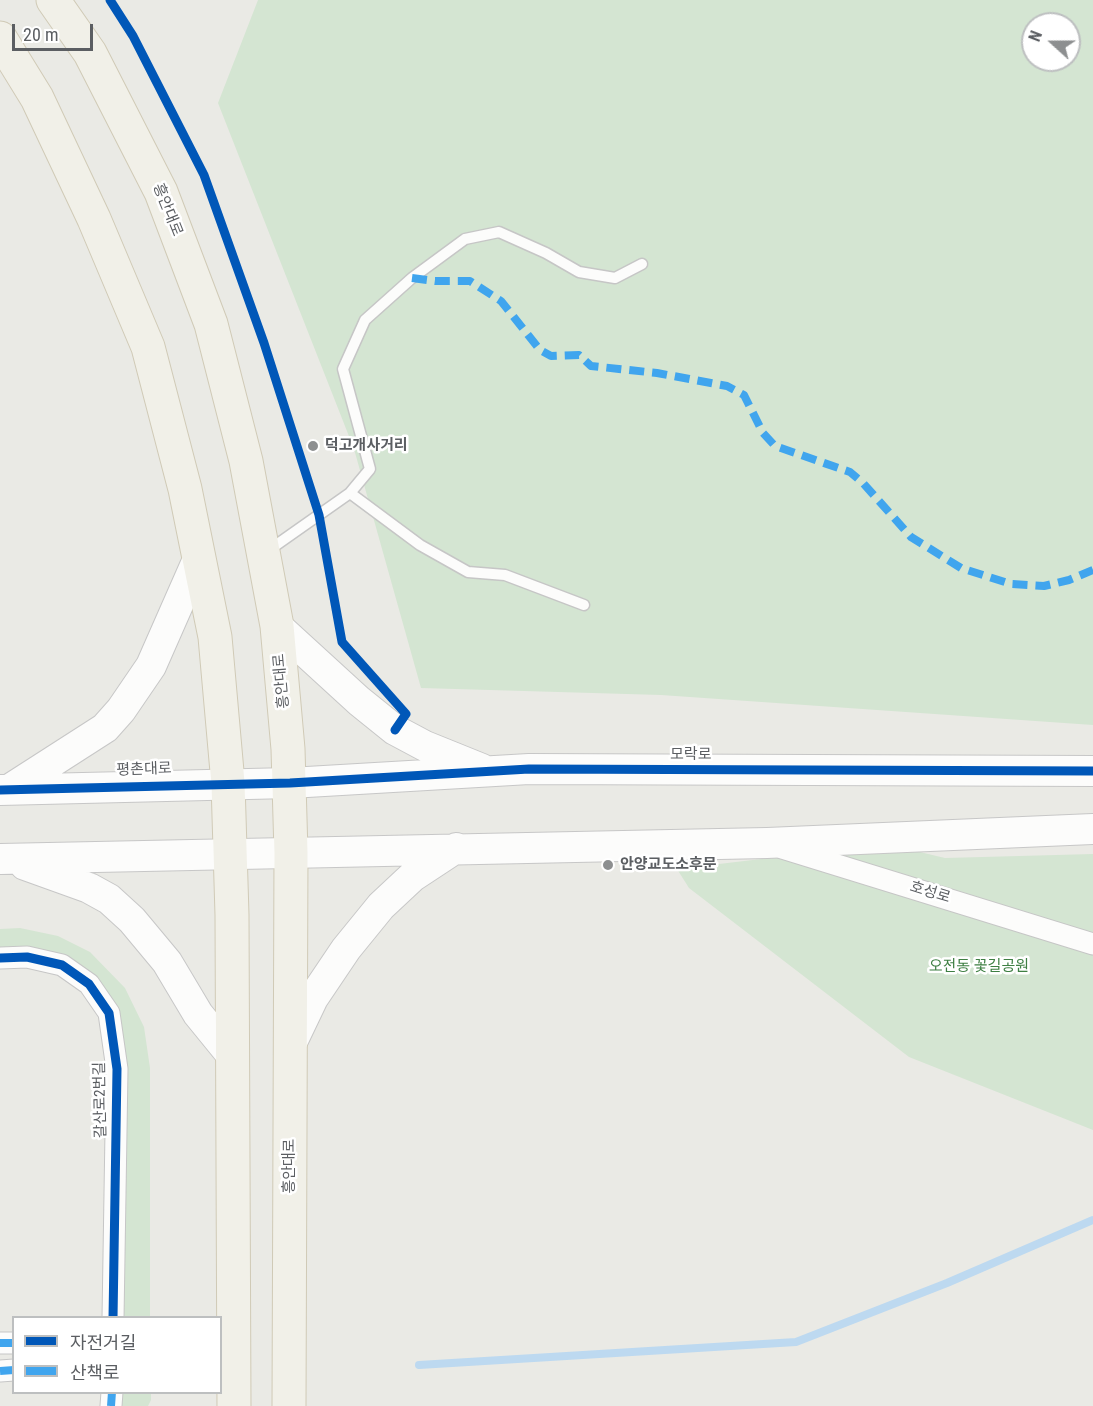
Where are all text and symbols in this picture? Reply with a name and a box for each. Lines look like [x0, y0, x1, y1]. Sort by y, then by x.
scale bar [15, 12, 96, 50]
north arrow [1021, 12, 1081, 72]
text: 20 m [23, 24, 58, 45]
text: N [1025, 28, 1046, 44]
street label: 흥안대로 [148, 181, 186, 239]
place label: 덕고개사거리 [325, 437, 408, 455]
marker: 덕고개사거리 [306, 439, 320, 453]
street label: 흥안대로 [271, 653, 293, 709]
street label: 모락로 [670, 746, 712, 764]
street label: 평촌대로 [116, 760, 172, 780]
place label: 안양교도소후문 [620, 856, 717, 874]
marker: 안양교도소후문 [601, 858, 615, 872]
street label: 호성로 [908, 878, 952, 908]
park label: 오전동 꽃길공원 [929, 958, 1029, 976]
street label: 갈산로2번길 [91, 1062, 111, 1138]
street label: 흥안대로 [281, 1138, 299, 1194]
legend [12, 1316, 222, 1394]
text: 자전거길 [70, 1332, 136, 1353]
text: 산책로 [70, 1362, 120, 1383]

